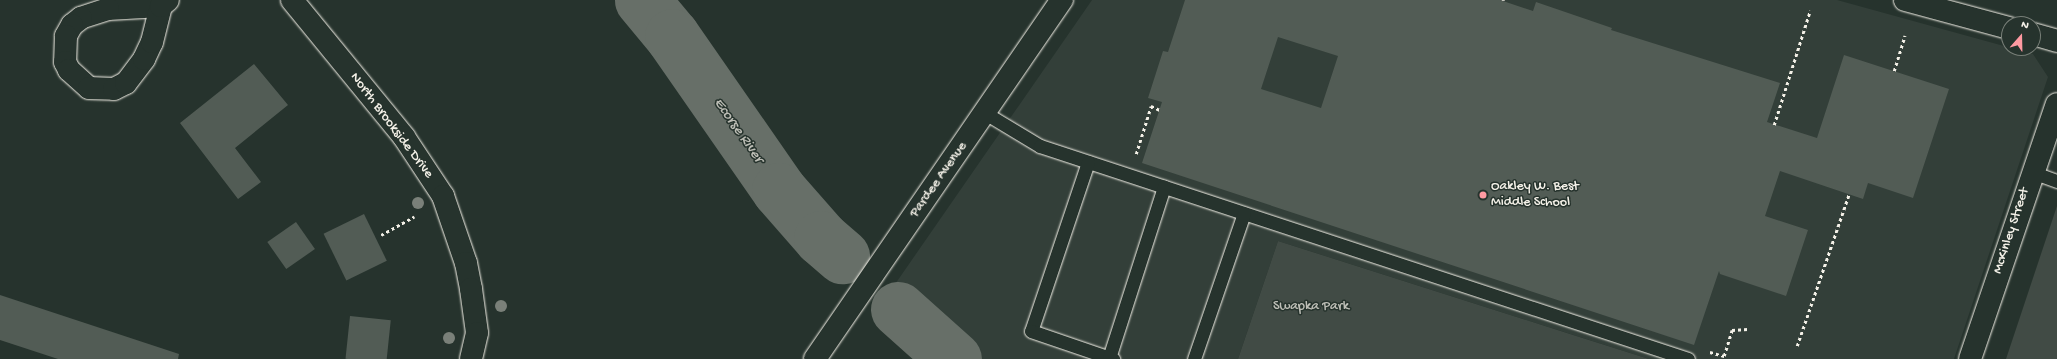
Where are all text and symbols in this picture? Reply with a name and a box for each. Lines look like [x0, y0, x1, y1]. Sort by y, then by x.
north arrow [2001, 16, 2041, 56]
text: N [2019, 19, 2030, 33]
street label: North Brookside Drive [346, 70, 436, 182]
water label: Ecorse River [709, 95, 767, 167]
street label: Pardee Avenue [907, 139, 971, 221]
place label: Oakley W. Best Middle School [1491, 179, 1579, 212]
street label: McKinley Street [1990, 186, 2034, 276]
marker: Oakley W. Best Middle School [1478, 190, 1488, 200]
park label: Swapka Park [1273, 299, 1349, 315]

